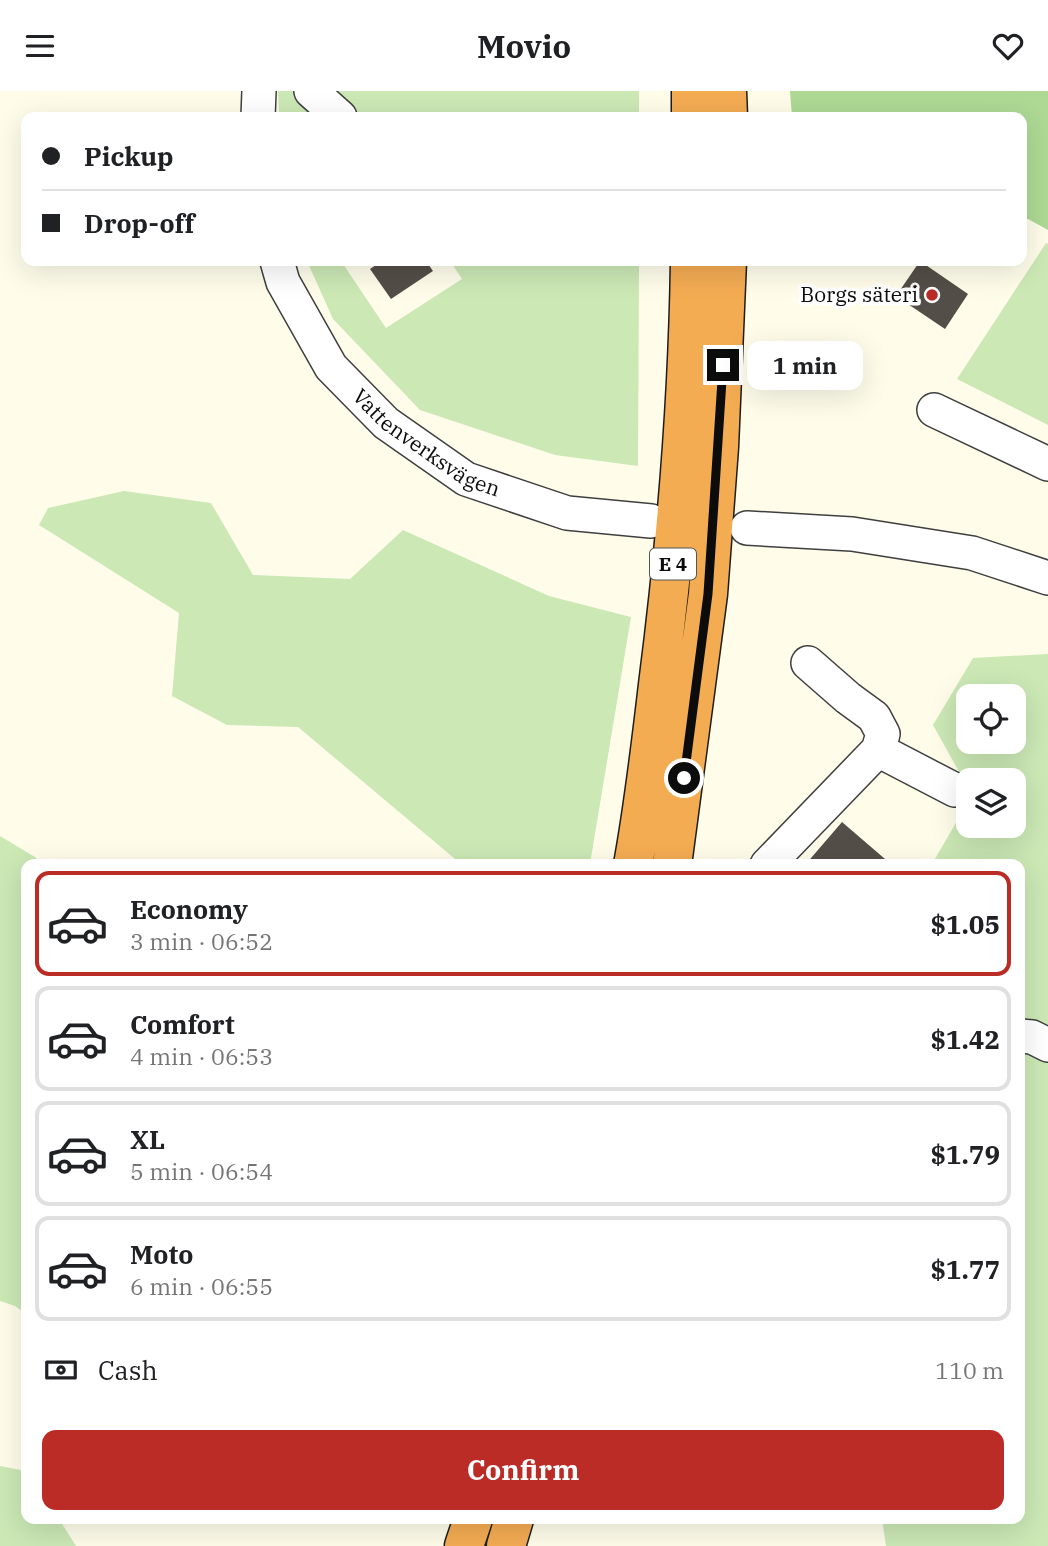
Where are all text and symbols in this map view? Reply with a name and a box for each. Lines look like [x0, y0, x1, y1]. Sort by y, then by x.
text: Movio [477, 25, 571, 67]
icon: menu [21, 27, 59, 65]
icon: heart [989, 27, 1027, 65]
text: Pickup [84, 139, 174, 173]
text: Drop-off [84, 206, 195, 240]
place label: Borgs säteri [800, 280, 918, 308]
marker: Borgs säteri [924, 287, 940, 303]
callout: 1 min [748, 341, 863, 389]
route end [707, 349, 739, 381]
text: 1 min [773, 350, 837, 380]
street label: Vattenverksvägen [347, 382, 504, 502]
road number: E 4 [650, 549, 696, 579]
map controls [956, 684, 1026, 838]
button: locate [956, 684, 1026, 754]
route start [668, 762, 700, 794]
button: layers [956, 768, 1026, 838]
icon: car [46, 892, 109, 955]
text: Economy [130, 892, 248, 926]
text: $1.05 [930, 907, 1000, 941]
text: 3 min · 06:52 [130, 926, 273, 956]
icon: car [46, 1007, 109, 1070]
text: Comfort [130, 1007, 235, 1041]
text: $1.42 [930, 1022, 1000, 1056]
text: 4 min · 06:53 [130, 1041, 273, 1071]
icon: car [46, 1122, 109, 1185]
text: XL [130, 1122, 165, 1156]
text: $1.79 [930, 1137, 1000, 1171]
text: 5 min · 06:54 [130, 1156, 273, 1186]
icon: car [46, 1237, 109, 1300]
text: Moto [130, 1237, 193, 1271]
text: $1.77 [930, 1252, 1000, 1286]
text: 6 min · 06:55 [130, 1271, 273, 1301]
icon: cash [42, 1351, 80, 1389]
text: Cash [98, 1353, 158, 1387]
text: 110 m [935, 1355, 1004, 1385]
button: Confirm [42, 1430, 1004, 1510]

